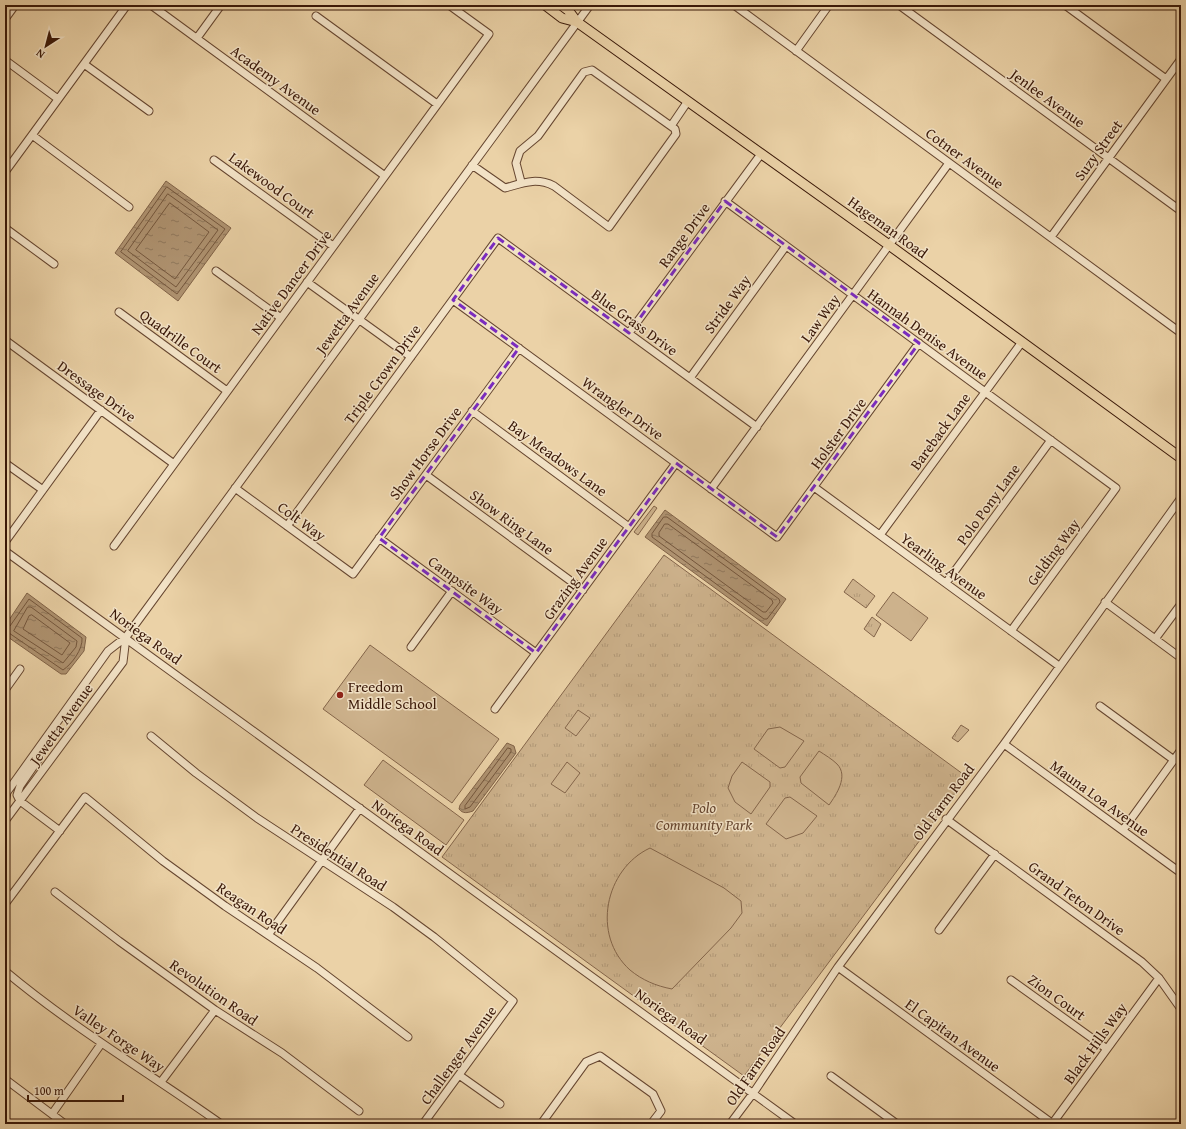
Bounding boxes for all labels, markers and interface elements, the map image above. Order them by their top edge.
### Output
north arrow [26,26,66,66]
street label: Academy Avenue [227,40,325,120]
text: N [32,45,48,63]
street label: Jenlee Avenue [1005,63,1090,132]
street label: Suzy Street [1069,115,1128,185]
street label: Cotner Avenue [922,122,1008,194]
street label: Lakewood Court [225,147,320,224]
street label: Hageman Road [844,191,932,263]
street label: Range Drive [653,198,715,272]
street label: Native Dancer Drive [246,225,336,339]
street label: Jewetta Avenue [309,268,384,360]
street label: Stride Way [698,270,756,338]
street label: Hannah Denise Avenue [864,283,992,385]
street label: Blue Grass Drive [588,284,682,360]
street label: Law Way [795,289,845,346]
street label: Quadrille Court [136,304,227,378]
street label: Triple Crown Drive [339,320,425,428]
street label: Dressage Drive [53,355,141,427]
street label: Wrangler Drive [578,371,668,445]
street label: Bareback Lane [905,388,975,474]
street label: Holster Drive [805,393,871,473]
street label: Show Horse Drive [384,402,466,504]
street label: Bay Meadows Lane [504,415,612,501]
street label: Polo Pony Lane [951,459,1025,549]
street label: Show Ring Lane [466,484,558,560]
street label: Colt Way [273,496,331,546]
street label: Gelding Way [1022,514,1085,590]
street label: Yearling Avenue [897,527,991,605]
street label: Grazing Avenue [538,532,612,624]
street label: Campsite Way [424,551,508,620]
street label: Noriega Road [106,603,186,669]
place label: Freedom Middle School [348,676,437,714]
street label: Jewetta Avenue [23,679,98,771]
marker: Freedom Middle School [335,690,345,700]
street label: Mauna Loa Avenue [1046,755,1154,841]
street label: Old Farm Road [907,759,979,845]
street label: Noriega Road [368,794,448,860]
park label: Polo Community Park [656,797,752,835]
street label: Presidential Road [287,818,391,896]
street label: Grand Teton Drive [1024,856,1130,940]
street label: Reagan Road [213,877,291,939]
street label: Revolution Road [166,954,262,1030]
street label: Zion Court [1024,969,1091,1026]
street label: Noriega Road [631,983,711,1049]
street label: El Capitan Avenue [901,993,1005,1077]
street label: Black Hills Way [1058,998,1132,1088]
street label: Valley Forge Way [69,999,170,1077]
street label: Challenger Avenue [415,1001,501,1109]
street label: Old Farm Road [720,1022,790,1110]
scale bar [28,1077,123,1103]
text: 100 m [34,1082,64,1099]

